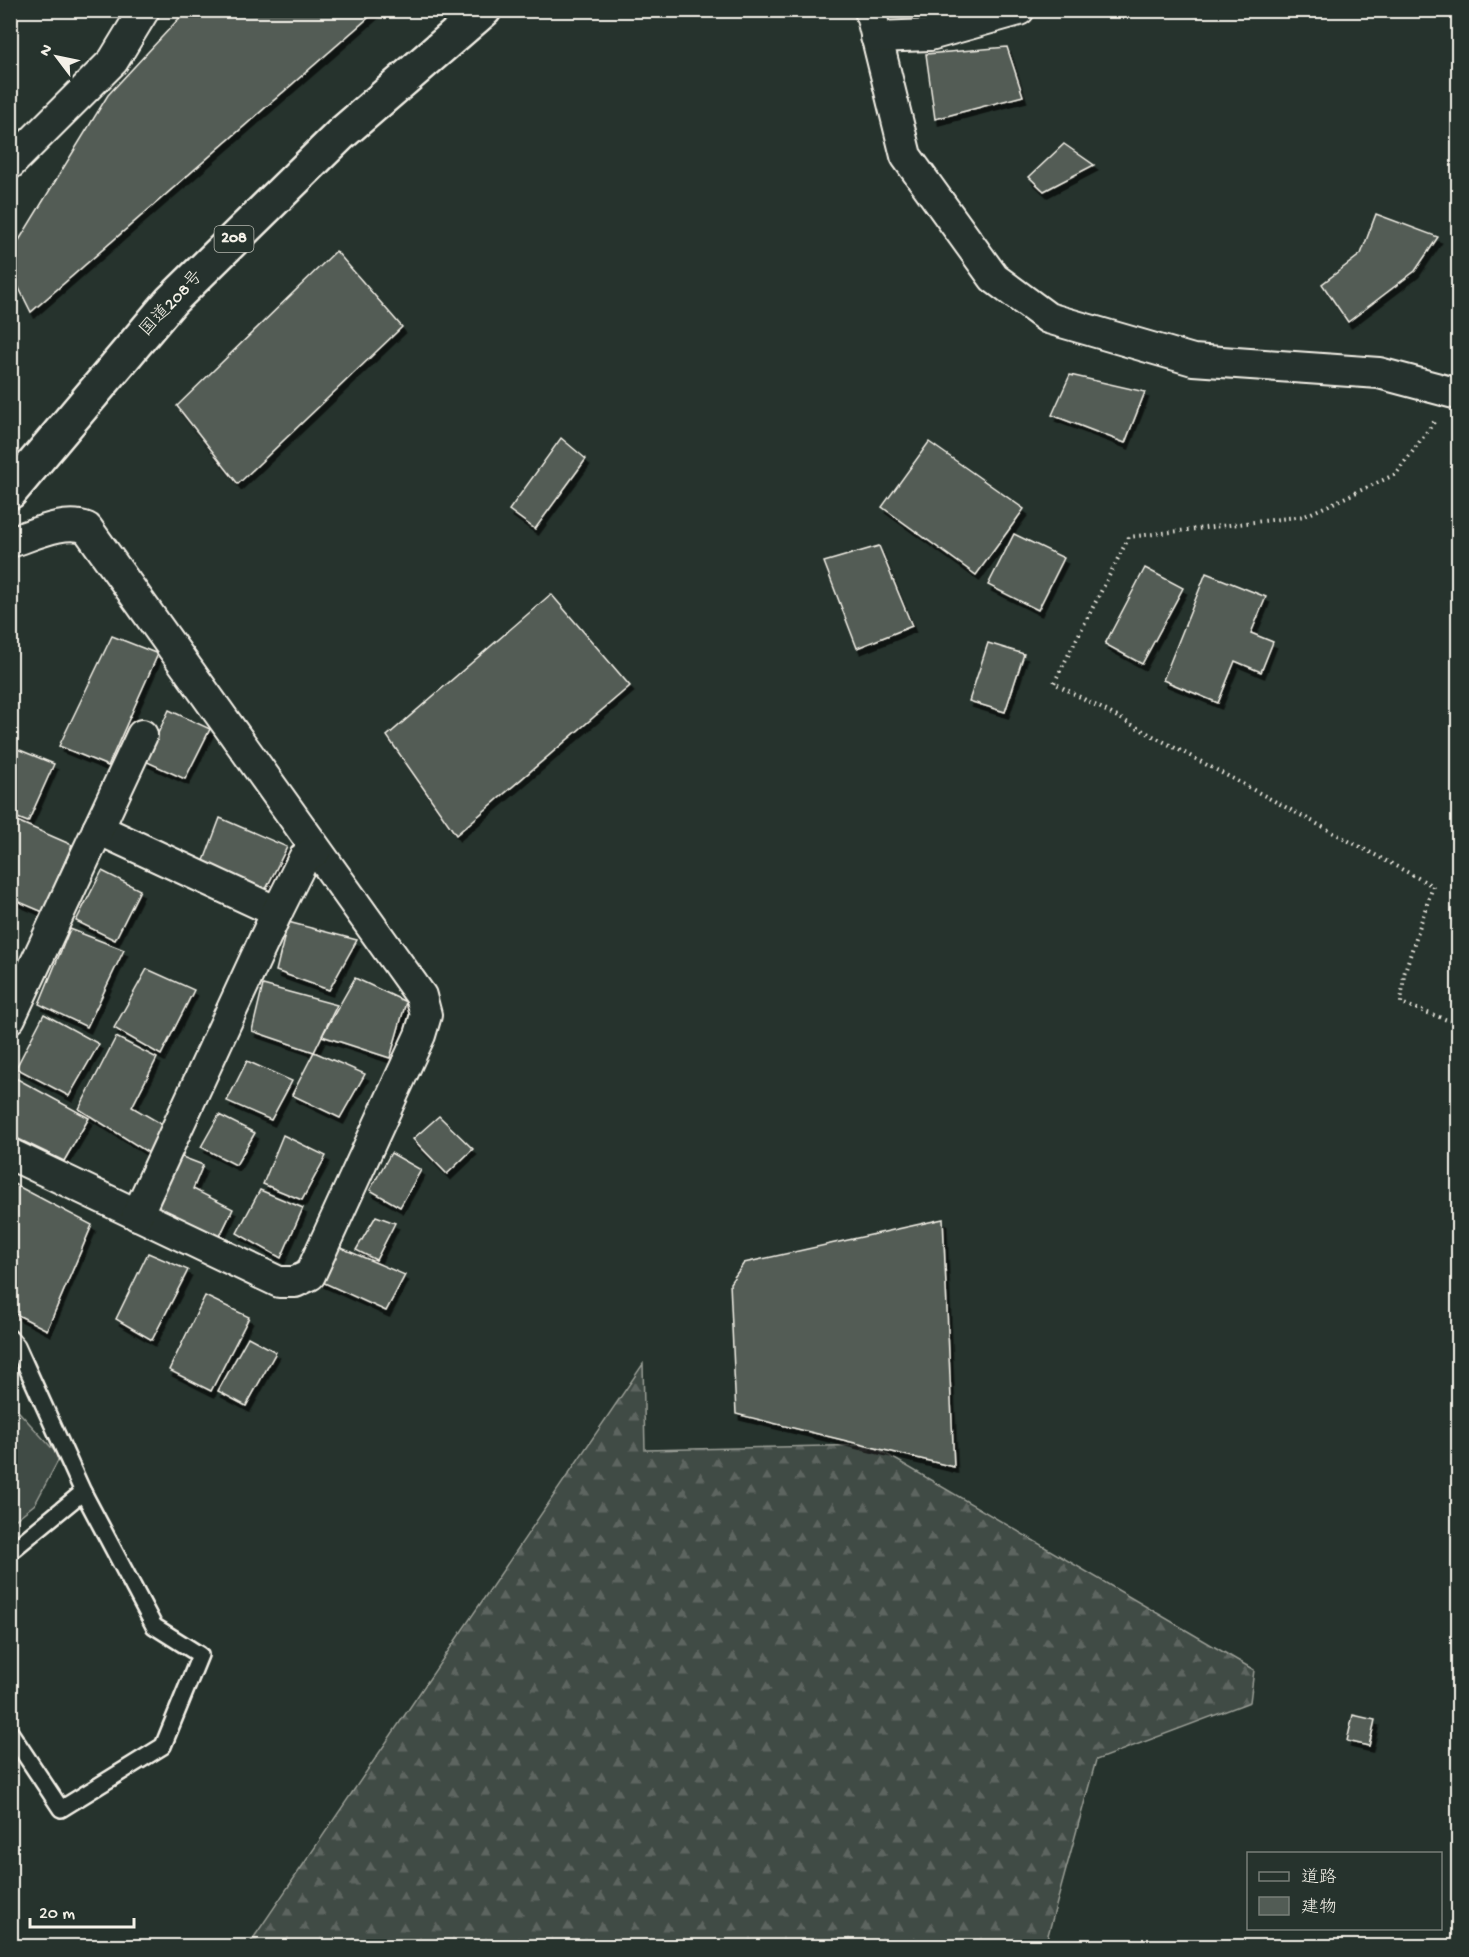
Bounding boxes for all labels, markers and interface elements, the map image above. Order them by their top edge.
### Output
north arrow [27,27,87,87]
text: N [36,41,58,60]
road number: 208 [214,226,254,252]
street label: 国道208号 [135,266,208,341]
legend [1247,1852,1442,1930]
text: 道路 [1301,1867,1337,1889]
scale bar [30,1891,134,1929]
text: 建物 [1301,1897,1337,1919]
text: 20 m [39,1904,75,1925]

